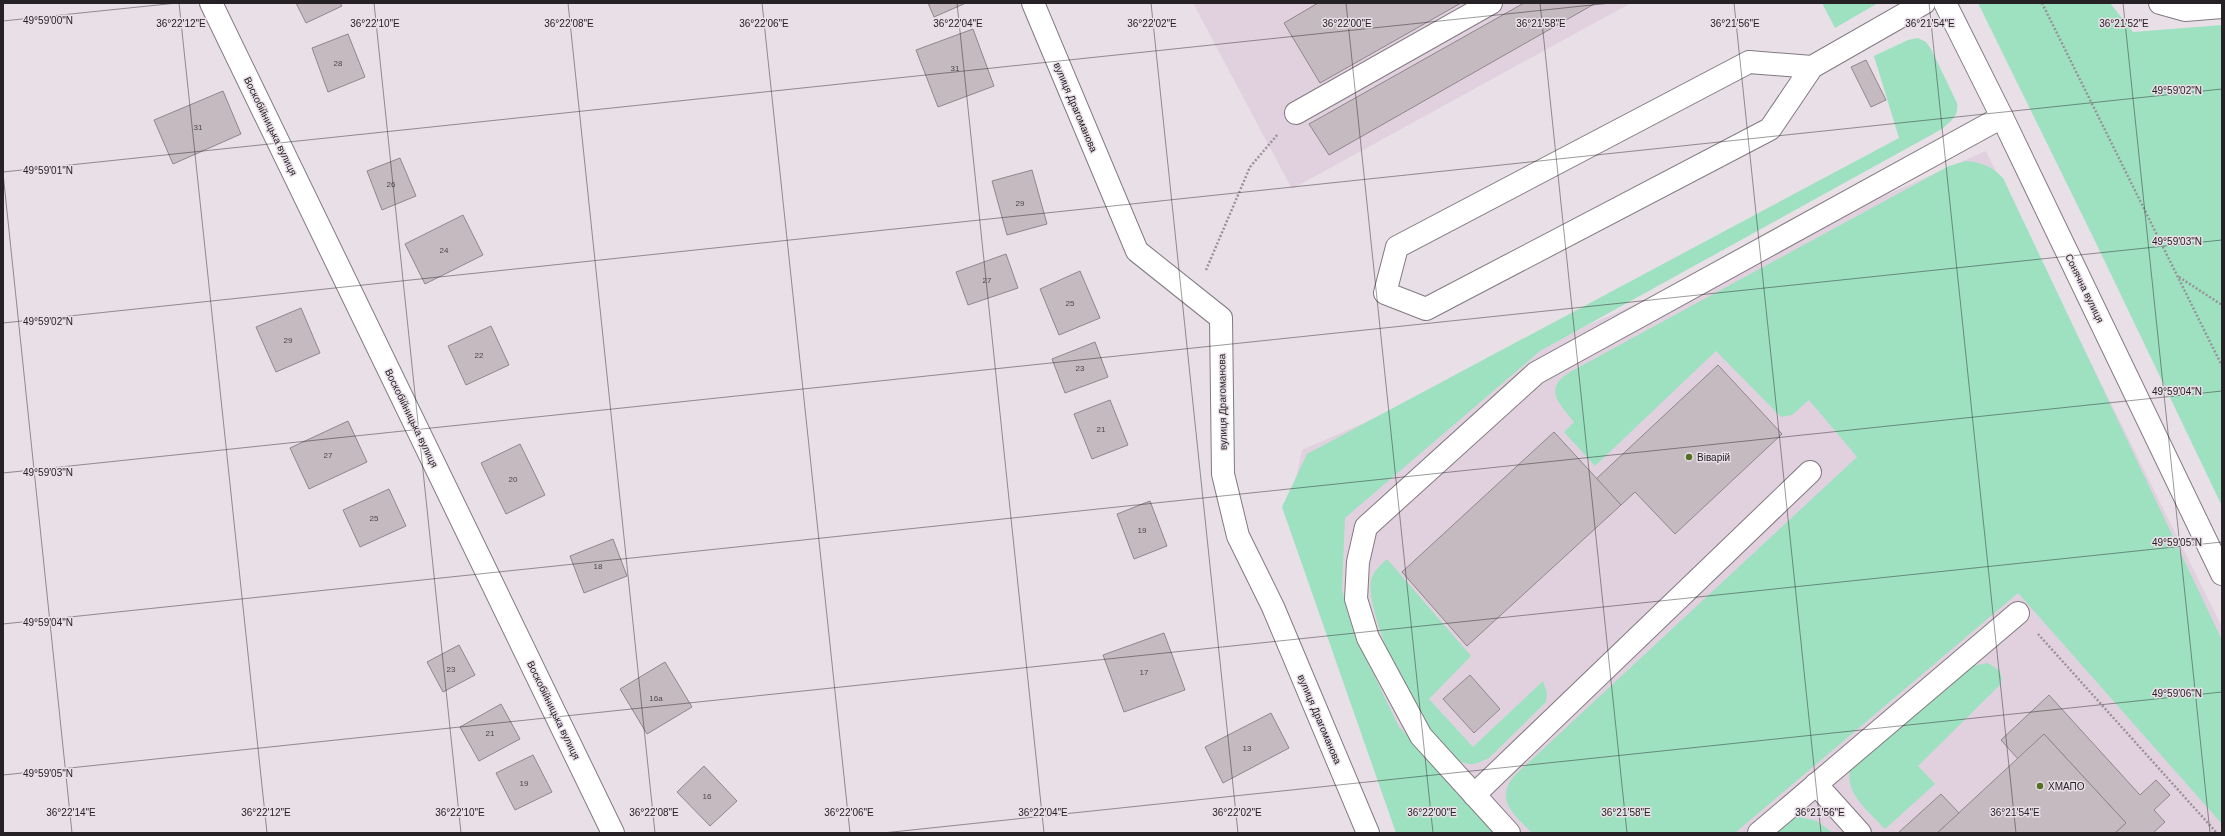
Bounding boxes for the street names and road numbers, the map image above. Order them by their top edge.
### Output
street label: вулиця Драгоманова [1052,61,1100,154]
street label: Воскобійницька вулиця [242,75,299,177]
street label: Сонячна вулиця [2063,252,2106,324]
street label: вулиця Драгоманова [1216,353,1229,450]
street label: Воскобійницька вулиця [383,367,440,469]
street label: Воскобійницька вулиця [525,659,582,761]
street label: вулиця Драгоманова [1296,673,1344,766]

